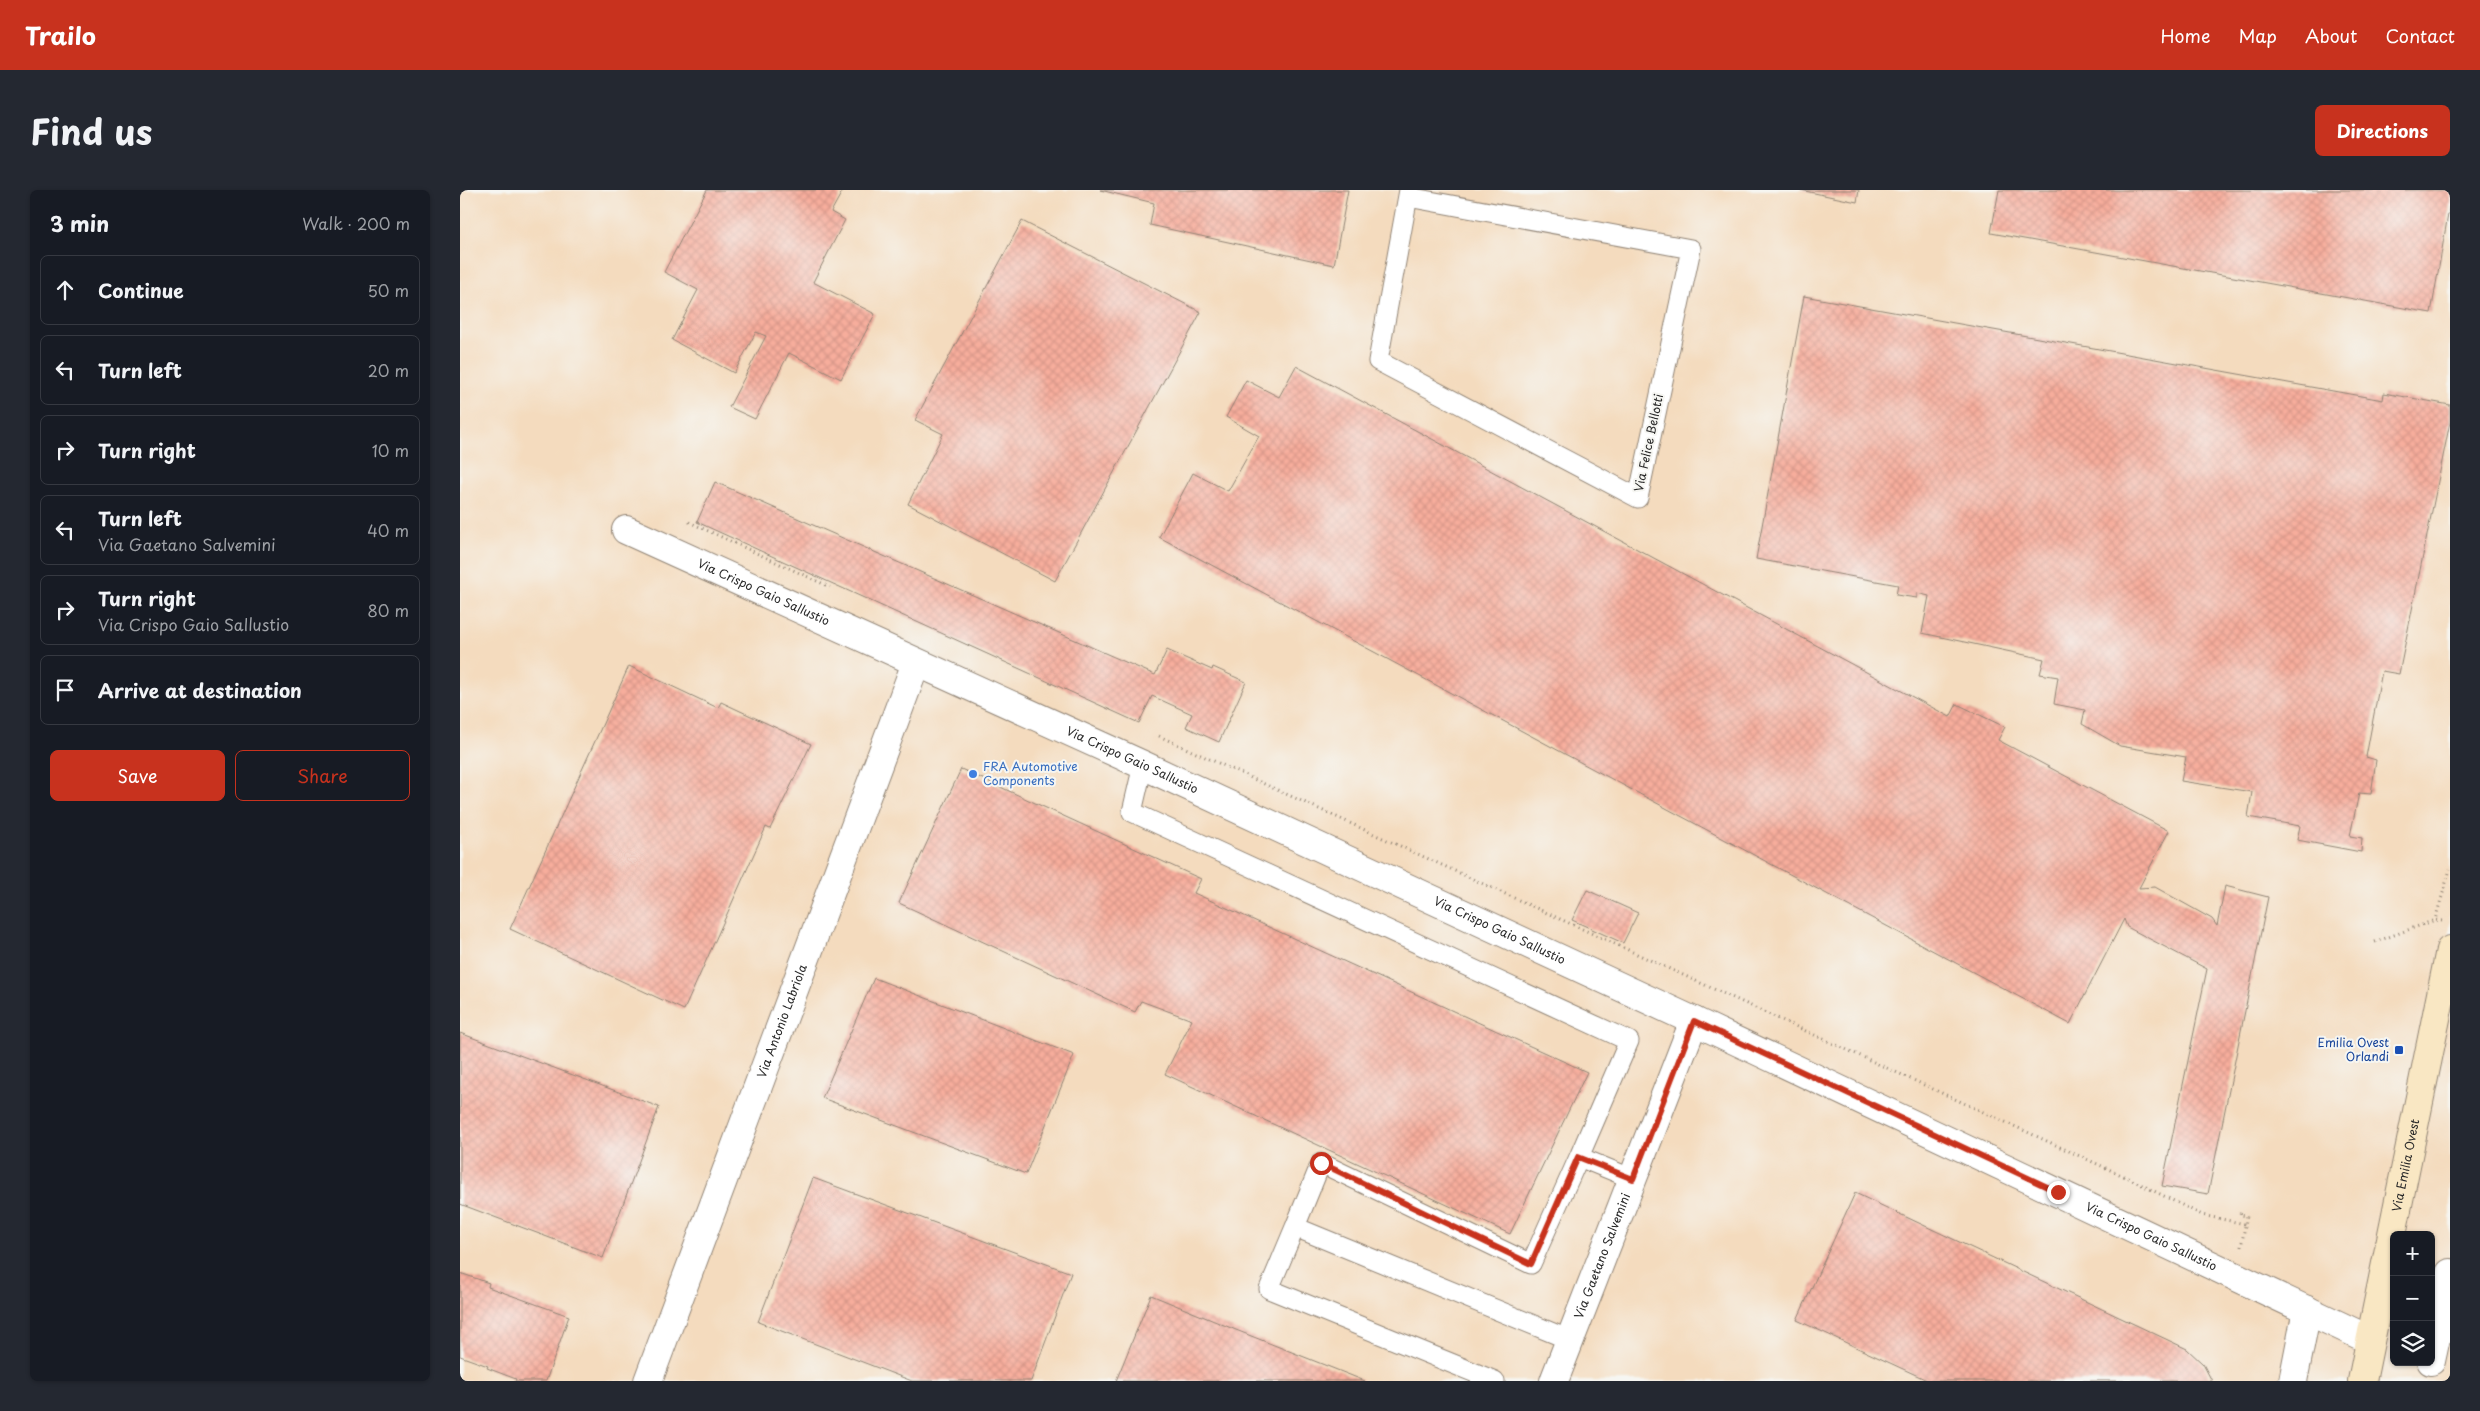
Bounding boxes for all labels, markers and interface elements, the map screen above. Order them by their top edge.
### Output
text: Trailo [25,17,96,53]
text: Home [2160,22,2210,49]
text: Map [2238,22,2277,49]
text: About [2305,22,2357,49]
text: Contact [2385,22,2455,49]
text: Find us [30,104,152,157]
button: Directions [2315,105,2450,156]
text: 3 min [50,207,109,239]
text: Walk · 200 m [302,211,410,235]
icon: ahead [51,276,79,304]
text: Continue [98,276,184,304]
text: 50 m [368,278,409,302]
icon: left [51,356,79,384]
text: Turn left [98,356,182,384]
text: 20 m [368,358,409,382]
street label: Via Felice Bellotti [1629,392,1667,493]
icon: right [51,436,79,464]
text: Turn right [98,436,196,464]
text: 10 m [372,438,409,462]
text: Turn left [98,504,182,532]
icon: left [51,516,79,544]
text: 40 m [367,518,409,542]
text: Via Gaetano Salvemini [98,532,276,556]
street label: Via Crispo Gaio Sallustio [695,554,833,630]
text: Turn right [98,584,196,612]
icon: right [51,596,79,624]
text: 80 m [367,598,409,622]
text: Via Crispo Gaio Sallustio [98,612,289,636]
icon: arrive [51,676,79,704]
text: Arrive at destination [98,676,302,704]
street label: Via Crispo Gaio Sallustio [1064,721,1202,798]
button: Save [50,750,225,801]
button: Share [235,750,410,801]
place label: FRA Automotive Components [983,757,1078,789]
marker: FRA Automotive Components [967,768,979,780]
street label: Via Crispo Gaio Sallustio [1431,891,1569,968]
street label: Via Antonio Labriola [752,961,811,1080]
place label: Emilia Ovest Orlandi [2318,1033,2389,1065]
marker: Emilia Ovest Orlandi [2393,1044,2405,1056]
street label: Via Emilia Ovest [2387,1117,2423,1213]
route start [1310,1152,1333,1175]
route end [2047,1181,2070,1204]
street label: Via Gaetano Salvemini [1569,1190,1634,1321]
street label: Via Crispo Gaio Sallustio [2083,1197,2221,1275]
map controls [2390,1231,2435,1366]
button: + [2390,1231,2435,1276]
button: − [2390,1276,2435,1321]
button: layers [2390,1321,2435,1366]

